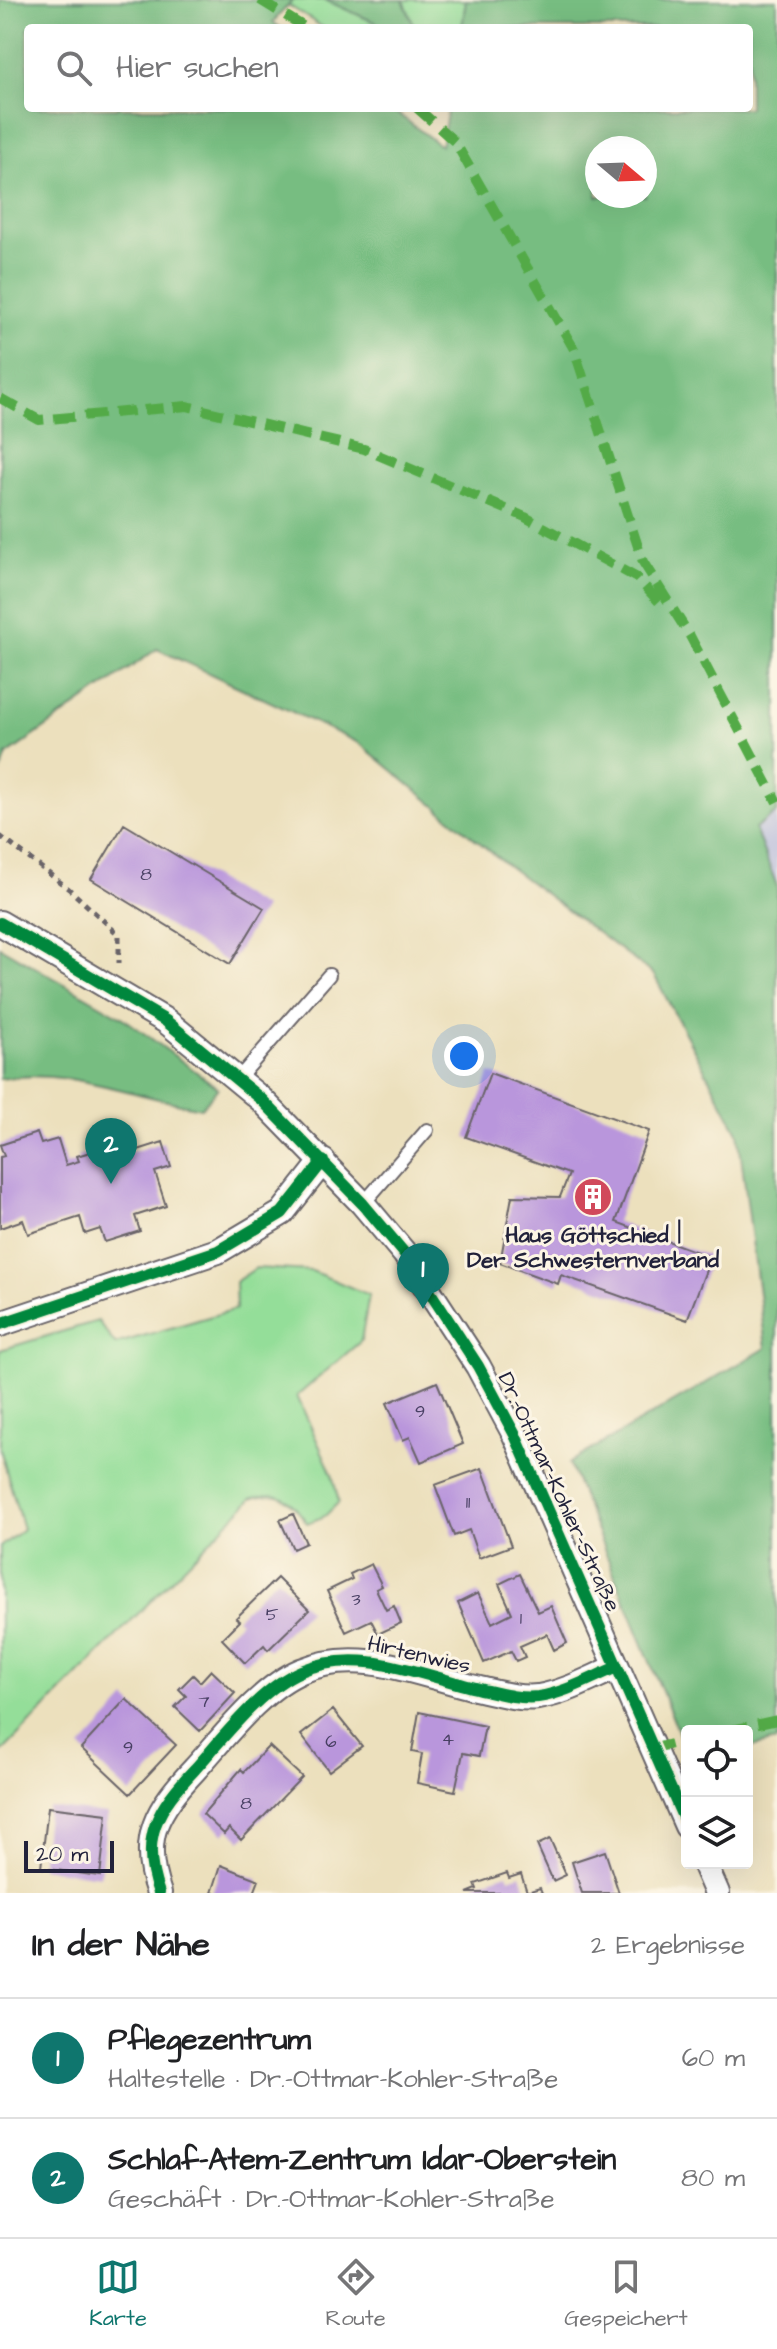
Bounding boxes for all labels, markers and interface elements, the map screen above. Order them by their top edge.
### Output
search box [24,24,753,112]
icon: search [52,46,96,90]
text: Hier suchen [116,47,279,89]
north arrow [585,136,657,208]
house number: 8 [140,862,152,887]
your location [444,1036,484,1076]
pin: 2 [85,1118,137,1184]
building icon: Haus Göttschied | Der Schwesternverband [572,1176,614,1218]
place label: Haus Göttschied | Der Schwesternverband [467,1219,720,1276]
pin: 1 [397,1243,449,1309]
street label: Dr.-Ottmar-Kohler-Straße [490,1367,628,1617]
house number: 9 [415,1399,425,1424]
house number: 11 [466,1490,470,1515]
house number: 3 [351,1587,361,1612]
house number: 5 [266,1602,279,1627]
house number: 1 [520,1606,522,1631]
street label: Hirtenwies [365,1628,473,1682]
house number: 7 [198,1689,210,1714]
map controls [681,1725,753,1869]
button: locate [681,1725,753,1797]
house number: 4 [442,1727,454,1752]
house number: 6 [325,1729,337,1754]
house number: 9 [123,1735,133,1760]
house number: 8 [240,1791,252,1816]
button: layers [681,1797,753,1869]
scale bar [24,1837,114,1873]
text: 20 m [36,1839,88,1870]
text: In der Nähe [32,1921,210,1969]
text: 2 Ergebnisse [591,1927,745,1963]
text: Pflegezentrum [108,2019,311,2061]
text: 1 [56,2040,60,2076]
text: 60 m [682,2040,745,2076]
text: Haltestelle · Dr.-Ottmar-Kohler-Straße [108,2061,558,2097]
text: Schlaf-Atem-Zentrum Idar-Oberstein [108,2139,616,2181]
text: 2 [51,2160,65,2196]
text: 80 m [681,2160,745,2196]
text: Geschäft · Dr.-Ottmar-Kohler-Straße [108,2181,555,2217]
tab: Karte [89,2255,147,2334]
tab: Route [326,2255,386,2334]
tab: Gespeichert [564,2255,688,2334]

